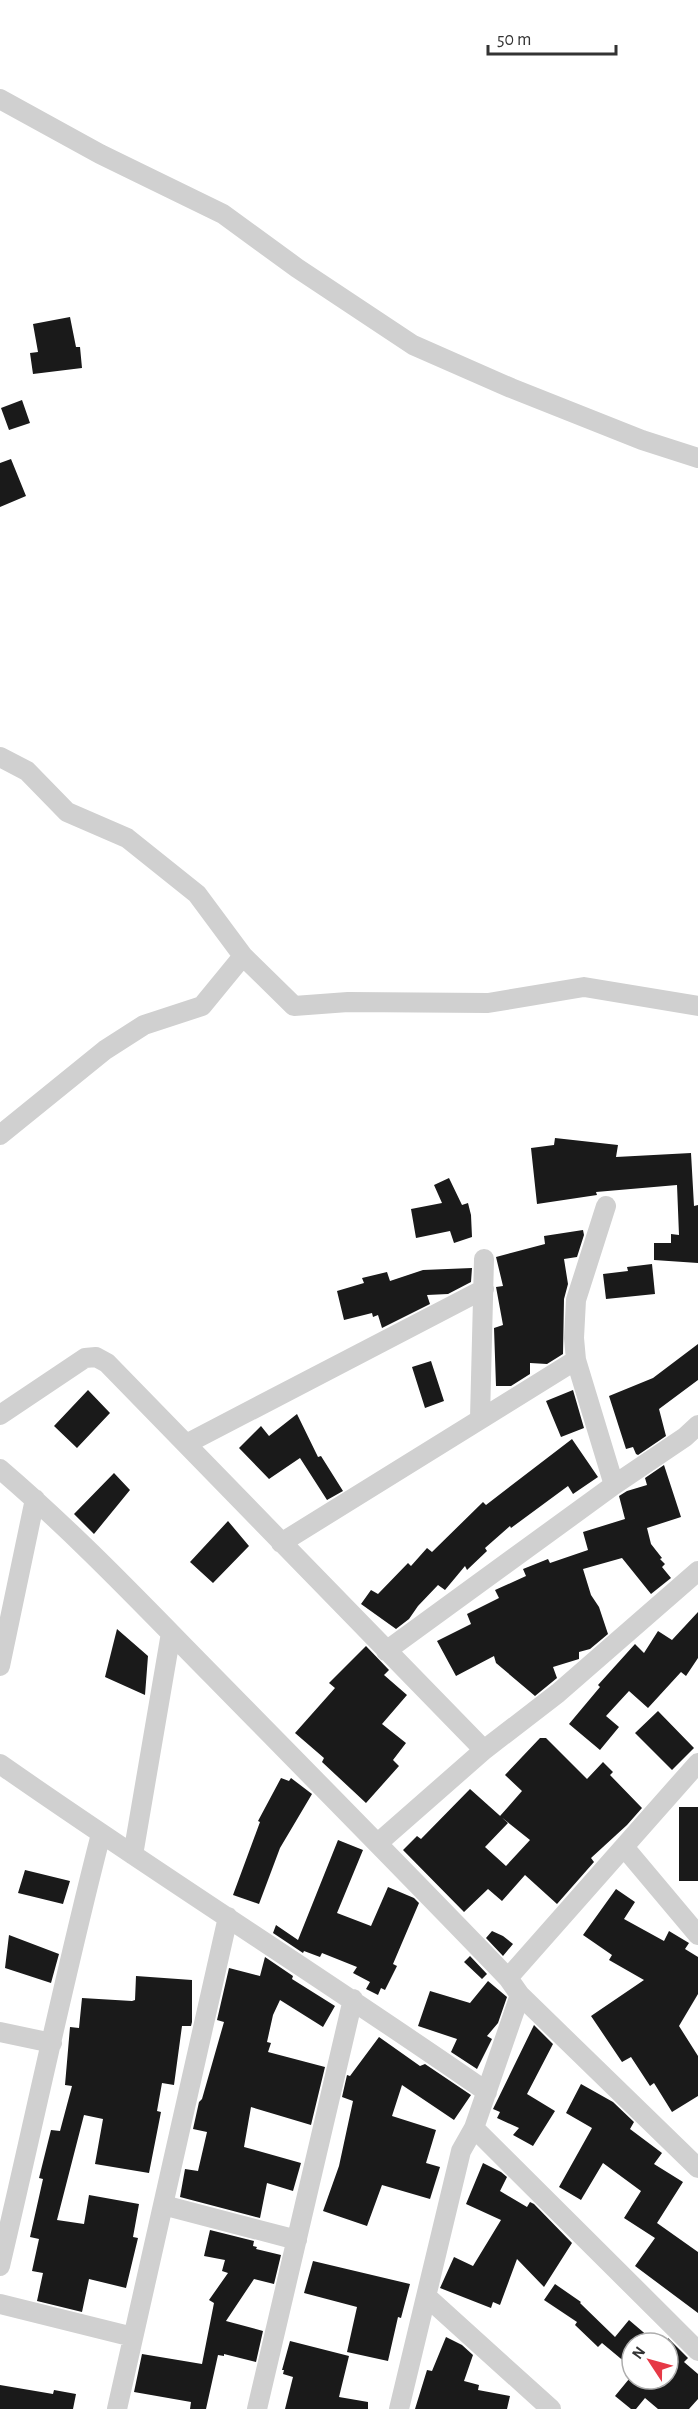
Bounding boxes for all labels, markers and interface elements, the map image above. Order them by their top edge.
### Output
scale bar [488,18,616,56]
text: 50 m [497,31,531,49]
north arrow [620,2331,680,2391]
text: N [629,2344,648,2362]

